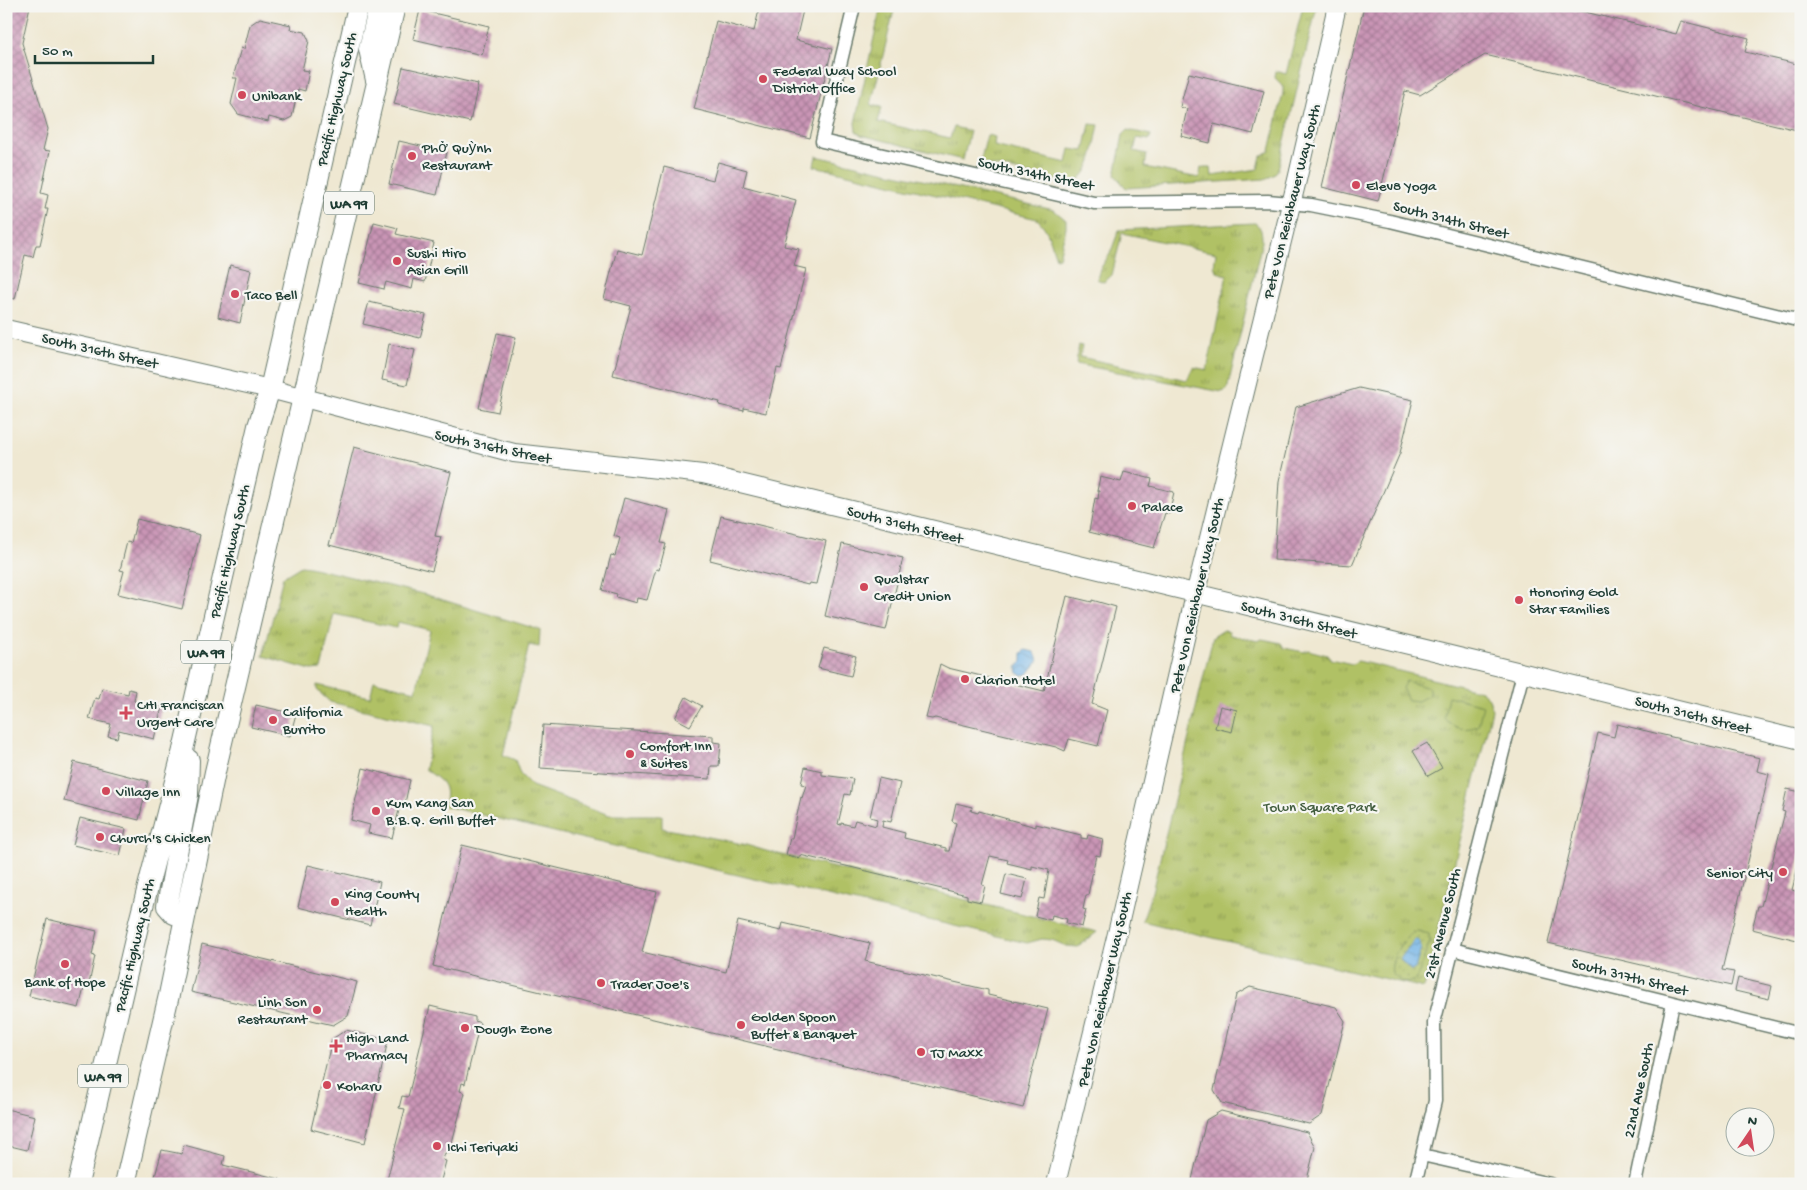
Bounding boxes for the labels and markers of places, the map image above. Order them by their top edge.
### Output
place label: Federal Way School District Office [772,63,896,98]
marker: Federal Way School District Office [757,73,769,85]
place label: Unibank [252,88,302,106]
marker: Unibank [236,89,248,101]
place label: Phở Quỳnh Restaurant [421,140,493,175]
marker: Phở Quỳnh Restaurant [406,150,418,162]
place label: Elev8 Yoga [1366,178,1437,196]
marker: Elev8 Yoga [1350,179,1362,191]
place label: Sushi Hiro Asian Grill [407,245,468,280]
marker: Sushi Hiro Asian Grill [391,255,403,267]
place label: Taco Bell [244,287,298,305]
marker: Taco Bell [229,288,241,300]
place label: Palace [1141,499,1183,517]
marker: Palace [1126,500,1138,512]
place label: Qualstar Credit Union [874,571,951,606]
marker: Qualstar Credit Union [858,581,870,593]
place label: Honoring Gold Star Families [1529,584,1619,619]
marker: Honoring Gold Star Families [1513,594,1525,606]
place label: Clarion Hotel [975,672,1055,690]
marker: Clarion Hotel [959,673,971,685]
place label: CHI Franciscan Urgent Care [137,697,224,732]
place label: California Burrito [282,704,343,739]
marker: CHI Franciscan Urgent Care [119,706,133,720]
marker: California Burrito [267,714,279,726]
place label: Comfort Inn & Suites [640,738,712,773]
marker: Comfort Inn & Suites [624,748,636,760]
place label: Village Inn [115,784,180,802]
marker: Village Inn [100,785,112,797]
place label: Kum Kang San B.B.Q. Grill Buffet [385,795,497,830]
marker: Kum Kang San B.B.Q. Grill Buffet [370,805,382,817]
place label: Church's Chicken [110,830,211,848]
marker: Church's Chicken [94,831,106,843]
place label: Senior City [1706,865,1774,883]
marker: Senior City [1777,866,1789,878]
place label: King County Health [345,886,420,921]
marker: King County Health [329,896,341,908]
marker: Bank of Hope [59,958,71,970]
place label: Bank of Hope [24,974,106,992]
place label: Trader Joe's [610,976,689,994]
marker: Trader Joe's [595,977,607,989]
place label: Linh Son Restaurant [238,994,309,1029]
marker: Linh Son Restaurant [311,1004,323,1016]
place label: Golden Spoon Buffet & Banquet [750,1009,858,1044]
marker: Golden Spoon Buffet & Banquet [735,1019,747,1031]
place label: Dough Zone [474,1021,552,1039]
marker: Dough Zone [459,1022,471,1034]
place label: High Land Pharmacy [345,1030,409,1065]
marker: High Land Pharmacy [330,1040,342,1052]
place label: TJ Maxx [930,1045,983,1063]
marker: TJ Maxx [915,1046,927,1058]
place label: Koharu [337,1078,382,1096]
marker: Koharu [321,1079,333,1091]
place label: Ichi Teriyaki [447,1139,518,1157]
marker: Ichi Teriyaki [431,1140,443,1152]

